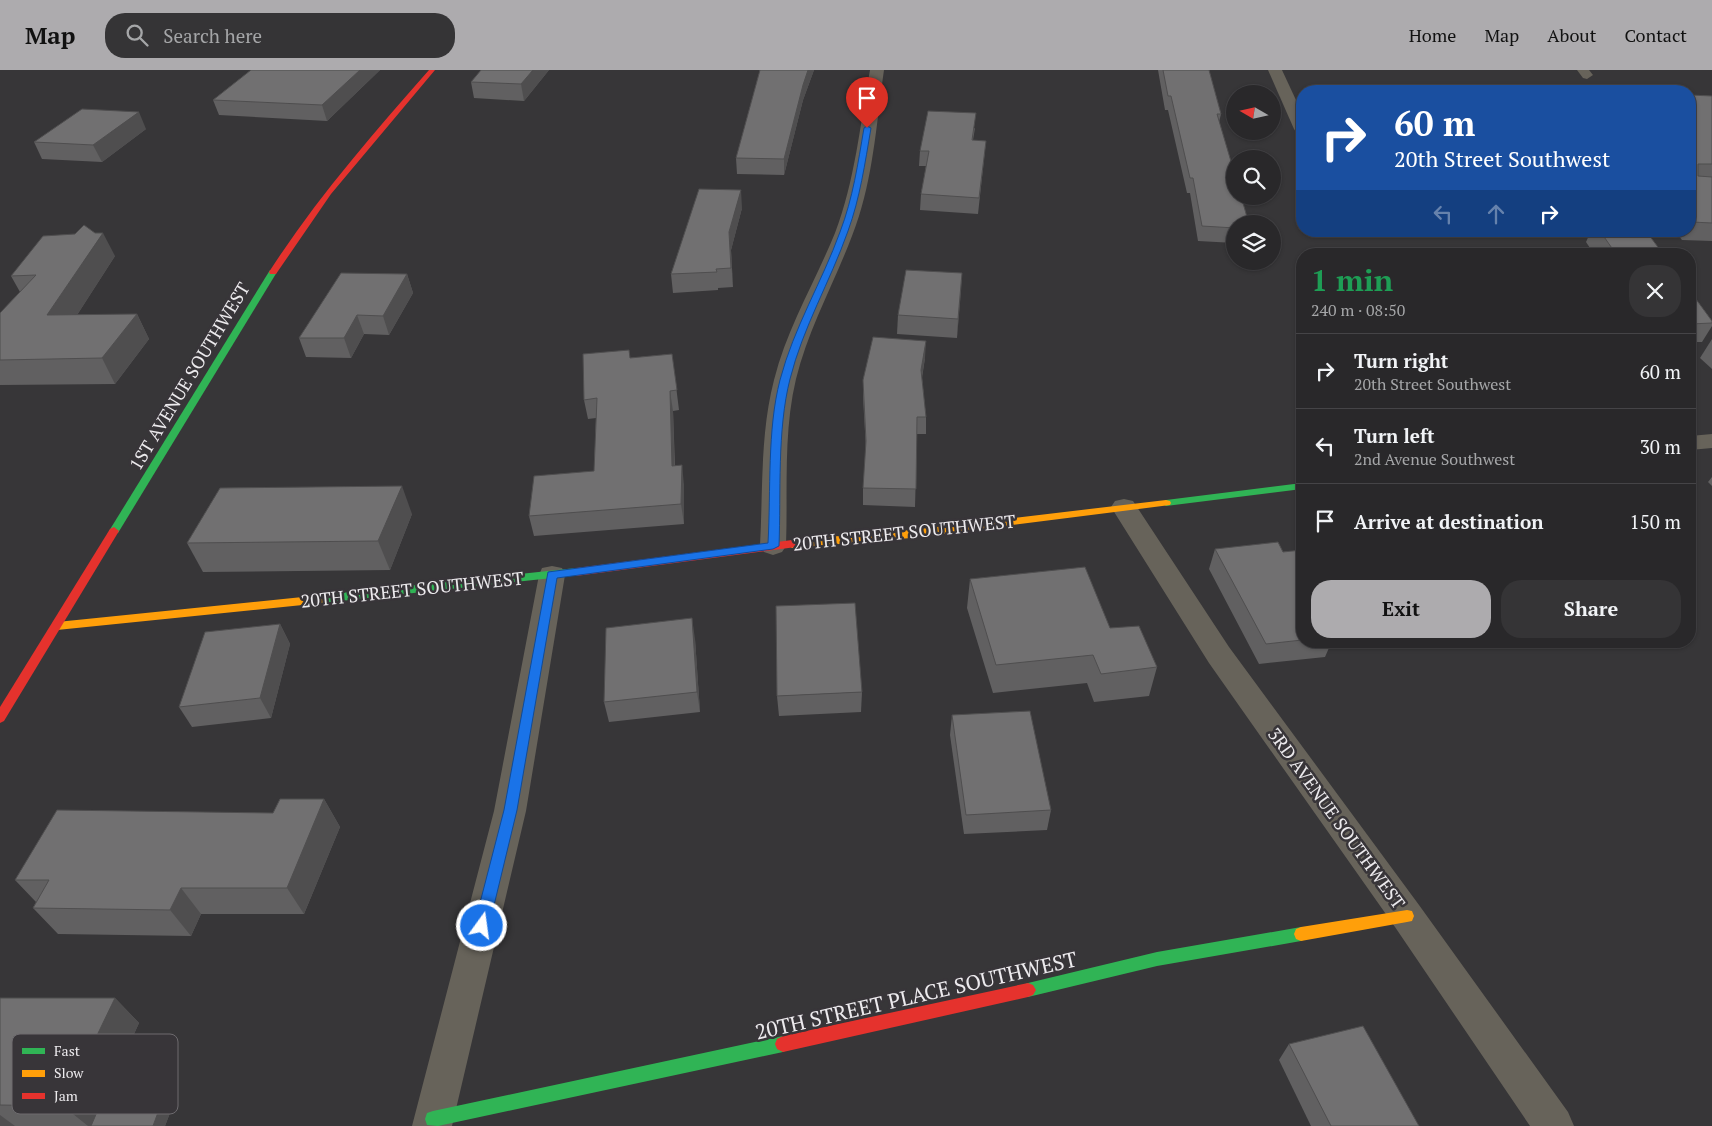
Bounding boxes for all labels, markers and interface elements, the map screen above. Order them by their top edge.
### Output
search box [105,13,455,58]
text: Map [25,19,75,51]
icon: search [123,21,151,49]
text: Search here [163,23,262,48]
text: Home [1409,23,1456,47]
text: Map [1484,23,1519,47]
text: About [1547,23,1596,47]
text: Contact [1624,23,1687,47]
pin [846,77,888,128]
icon: arrive [853,84,881,112]
north arrow [1226,85,1281,140]
map controls [1226,85,1281,270]
text: 60 m [1394,100,1475,146]
icon: right [1311,105,1376,170]
text: 20th Street Southwest [1394,144,1610,173]
button: search [1226,150,1281,205]
icon: left [1429,200,1457,228]
icon: ahead [1482,200,1510,228]
icon: right [1535,200,1563,228]
button: layers [1226,215,1281,270]
text: 1 min [1311,260,1393,300]
button: close [1629,265,1681,317]
street label: 1ST AVENUE SOUTHWEST [123,278,255,474]
text: 240 m · 08:50 [1311,299,1405,321]
text: Turn right [1354,348,1448,373]
icon: right [1311,357,1339,385]
text: 60 m [1640,359,1681,384]
text: 20th Street Southwest [1354,373,1511,395]
text: Turn left [1354,423,1435,448]
icon: left [1311,432,1339,460]
text: 30 m [1640,434,1681,459]
text: 2nd Avenue Southwest [1354,448,1515,470]
icon: arrive [1311,507,1339,535]
street label: 20TH STREET SOUTHWEST [791,508,1017,556]
text: Arrive at destination [1354,509,1543,534]
text: 150 m [1630,509,1681,534]
street label: 20TH STREET SOUTHWEST [299,565,525,613]
button: Exit [1311,580,1491,638]
button: Share [1501,580,1681,638]
street label: 3RD AVENUE SOUTHWEST [1263,723,1411,913]
position arrow [455,899,507,951]
street label: 20TH STREET PLACE SOUTHWEST [752,944,1080,1046]
legend [12,1034,178,1114]
text: Fast [54,1041,81,1060]
text: Slow [54,1063,84,1082]
text: Jam [54,1086,78,1105]

